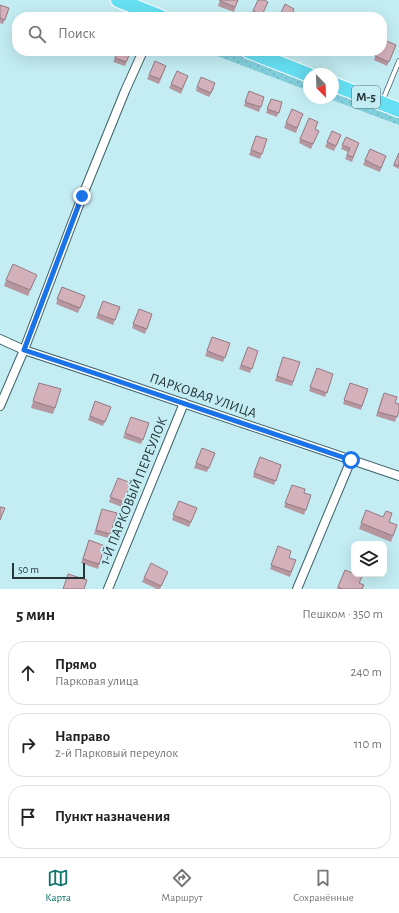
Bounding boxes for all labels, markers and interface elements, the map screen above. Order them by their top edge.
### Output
search box [12,12,387,56]
icon: search [26,23,48,45]
text: Поиск [58,26,96,41]
north arrow [303,68,339,104]
road number: М-5 [352,86,380,108]
route end [73,187,91,205]
street label: ПАРКОВАЯ УЛИЦА [148,371,258,421]
street label: 1-Й ПАРКОВЫЙ ПЕРЕУЛОК [97,415,170,567]
route start [342,451,360,469]
map controls [351,541,387,577]
button: layers [351,541,387,577]
scale bar [12,561,85,580]
text: 50 m [18,564,39,575]
text: 5 мин [16,606,55,623]
text: Пешком · 350 m [302,608,383,621]
text: Прямо [55,657,97,672]
icon: ahead [17,662,39,684]
text: 240 m [350,666,382,679]
text: Парковая улица [55,675,139,688]
text: Направо [55,729,110,744]
icon: right [17,734,39,756]
text: 110 m [354,738,382,751]
text: 2-й Парковый переулок [55,747,178,760]
icon: arrive [17,806,39,828]
text: Пункт назначения [55,809,170,824]
tab: Карта [45,867,71,904]
tab: Маршрут [161,867,203,904]
tab: Сохранённые [293,867,354,904]

